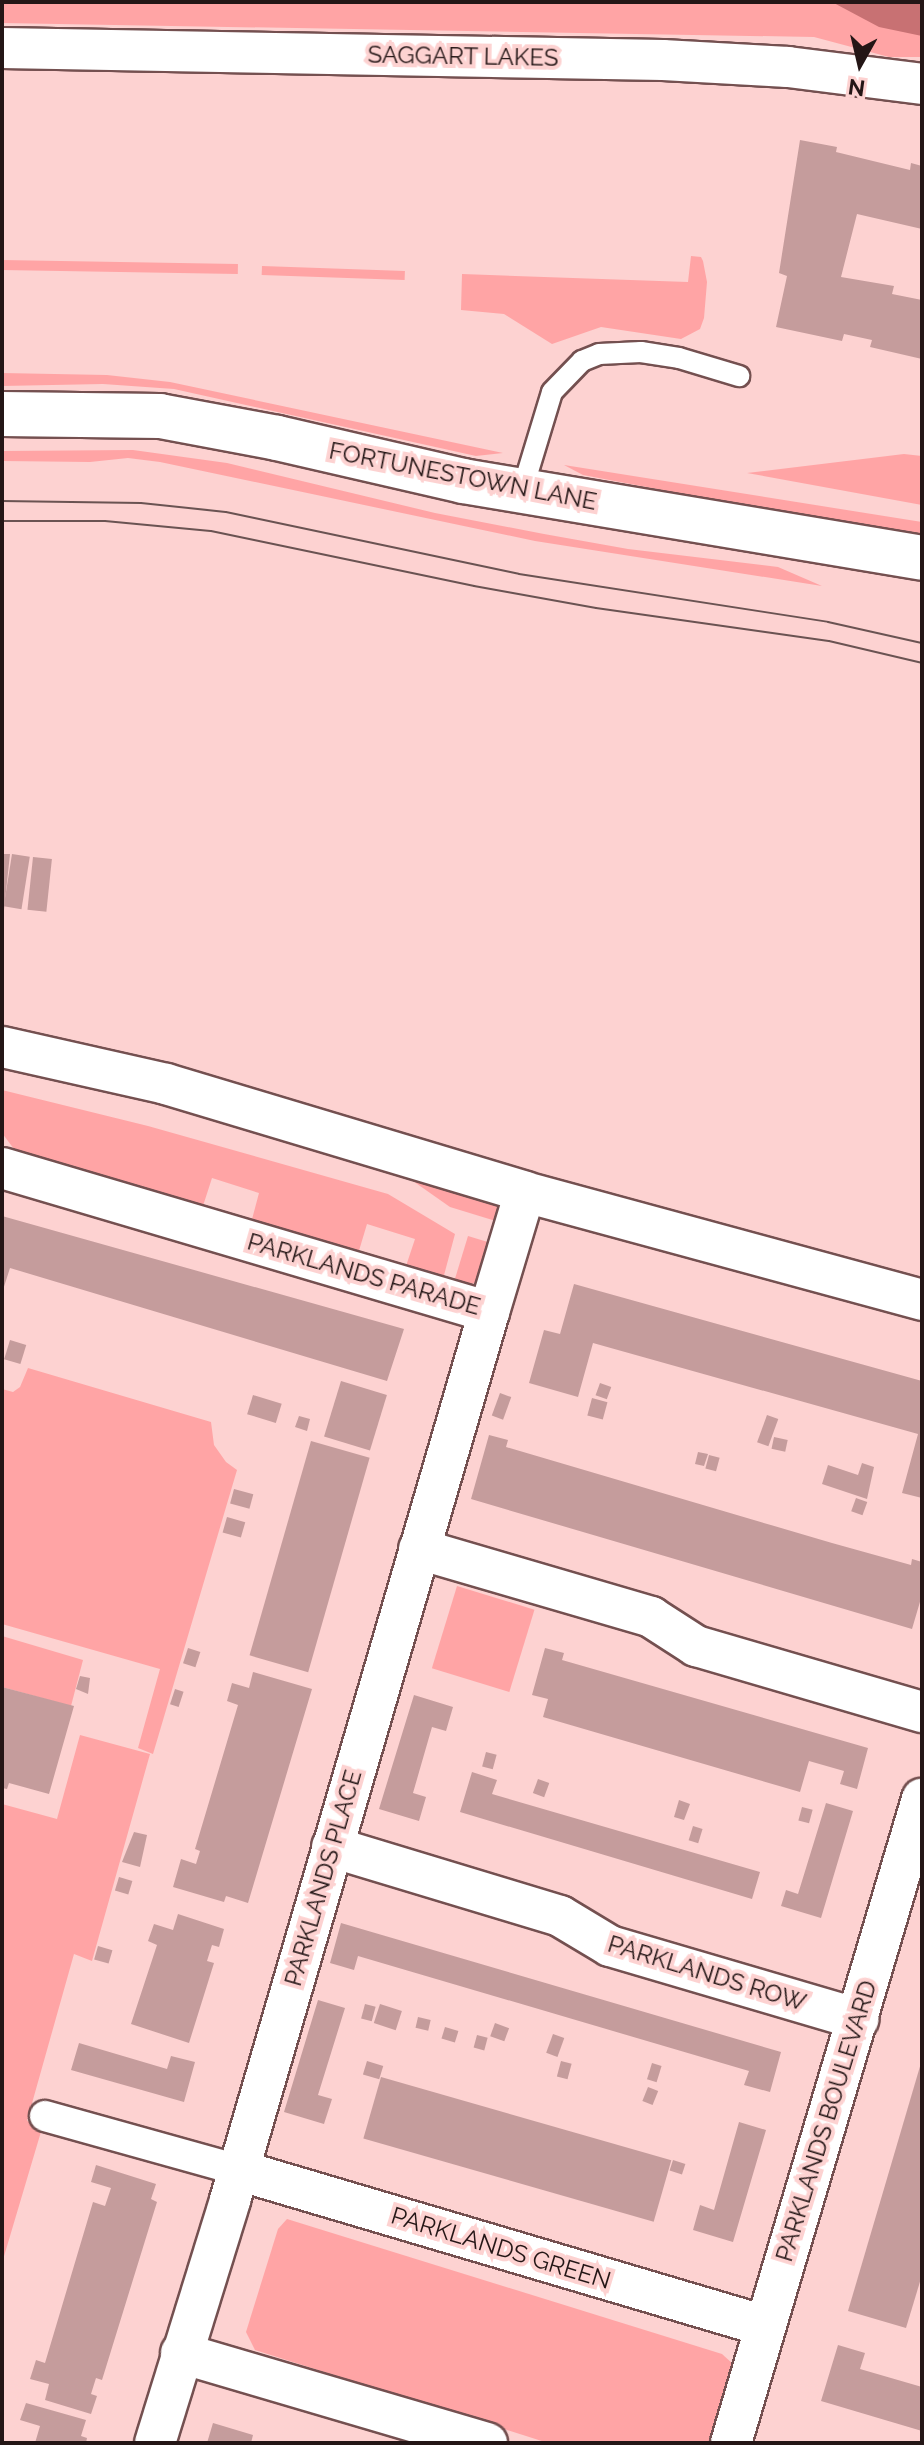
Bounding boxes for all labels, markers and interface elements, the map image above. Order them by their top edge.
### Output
north arrow [820,24,900,104]
street label: SAGGART LAKES [367,40,559,72]
text: N [847,74,867,102]
street label: FORTUNESTOWN LANE [327,436,599,516]
street label: PARKLANDS PARADE [244,1227,484,1321]
street label: PARKLANDS PLACE [278,1767,368,1989]
street label: PARKLANDS ROW [604,1929,810,2017]
street label: PARKLANDS BOULEVARD [769,1977,883,2265]
street label: PARKLANDS GREEN [388,2201,614,2295]

